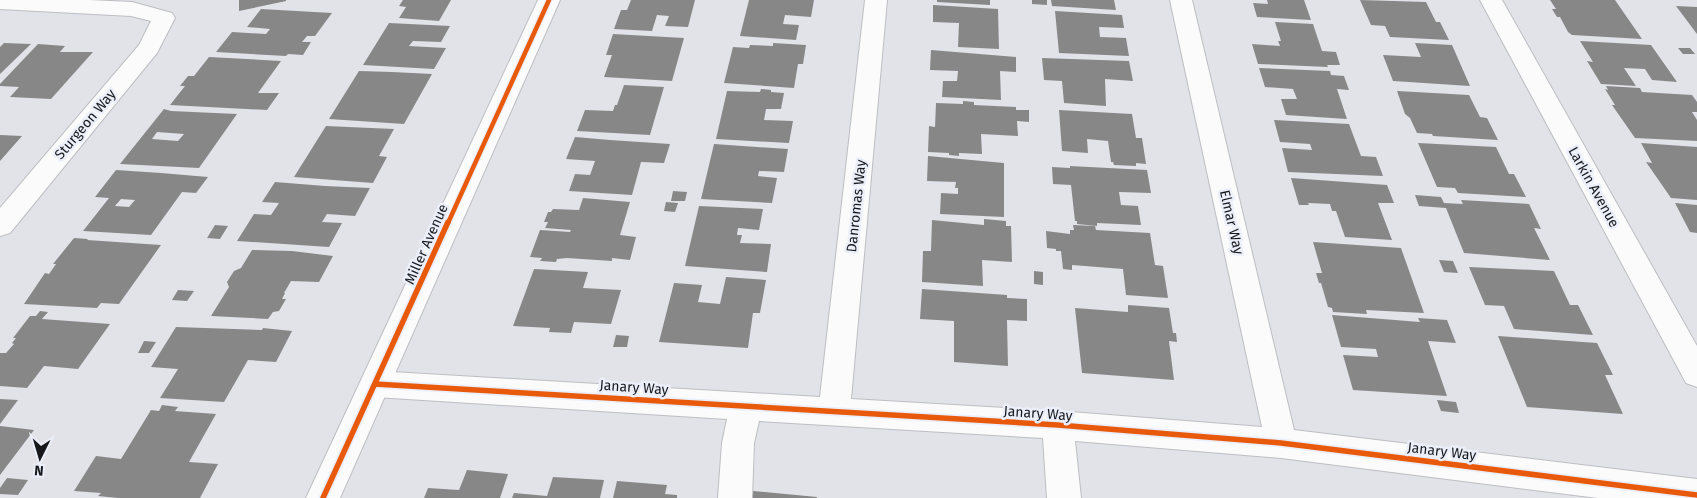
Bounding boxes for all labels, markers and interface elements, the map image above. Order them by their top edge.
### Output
street label: Sturgeon Way [51,86,120,163]
street label: Larkin Avenue [1564,144,1623,230]
street label: Danromas Way [843,159,870,253]
street label: Elmar Way [1216,188,1247,256]
street label: Miller Avenue [401,201,452,287]
street label: Janary Way [599,377,669,398]
street label: Janary Way [1003,403,1073,424]
north arrow [15,433,65,483]
street label: Janary Way [1407,439,1477,464]
text: N [34,462,44,479]

